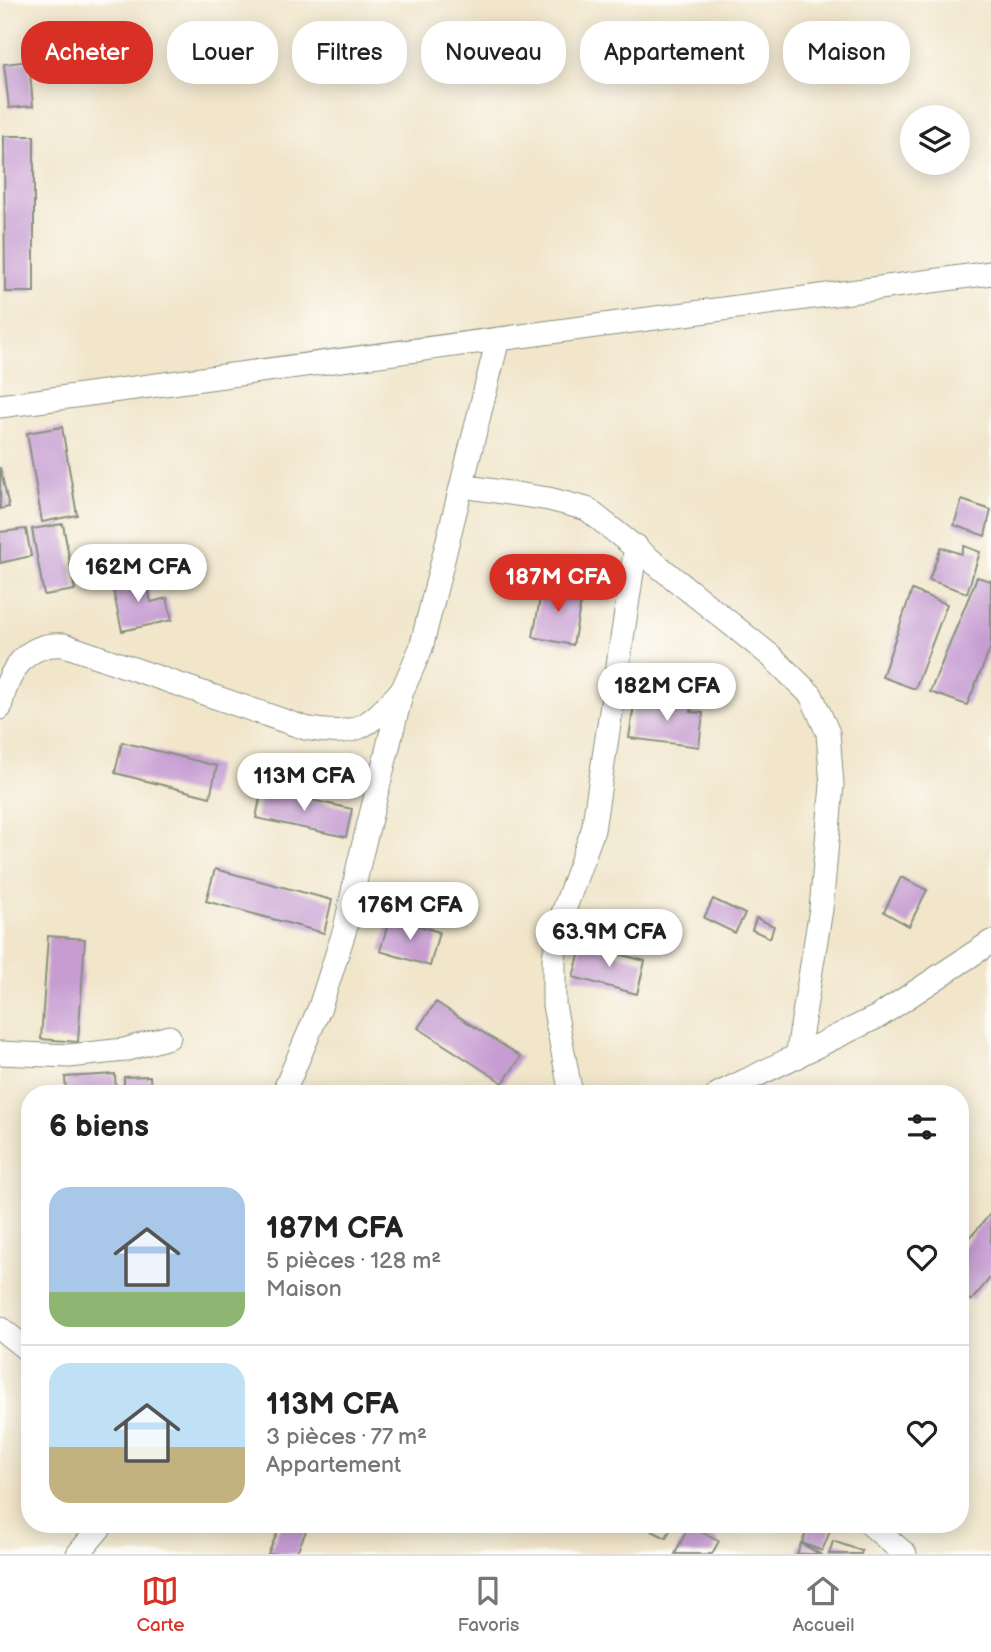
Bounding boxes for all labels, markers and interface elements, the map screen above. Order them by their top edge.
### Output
chip: Acheter [21,21,153,84]
chip: Louer [167,21,278,84]
chip: Filtres [292,21,407,84]
chip: Nouveau [421,21,566,84]
chip: Appartement [580,21,769,84]
chip: Maison [783,21,910,84]
map controls [900,105,970,175]
button: layers [900,105,970,175]
pin: 162M CFA [66,544,210,604]
text: 162M CFA [85,553,191,581]
pin: 187M CFA [486,554,630,614]
text: 187M CFA [505,563,611,591]
pin: 182M CFA [595,664,739,723]
text: 182M CFA [614,672,720,700]
pin: 113M CFA [232,754,376,813]
text: 113M CFA [253,762,355,790]
pin: 176M CFA [338,883,482,942]
text: 176M CFA [358,891,462,919]
pin: 63.9M CFA [529,909,689,969]
text: 63.9M CFA [552,918,666,946]
icon: filters [903,1108,941,1146]
text: 6 biens [49,1109,149,1145]
text: 187M CFA [266,1211,403,1247]
icon: home [105,1215,189,1299]
icon: heart [903,1238,941,1276]
text: 5 pièces · 128 m² [266,1247,441,1275]
text: Maison [266,1275,342,1303]
text: 113M CFA [266,1387,399,1423]
icon: home [105,1391,189,1475]
icon: heart [903,1414,941,1452]
text: 3 pièces · 77 m² [266,1423,427,1451]
text: Appartement [266,1451,401,1479]
tab: Carte [137,1572,184,1637]
tab: Favoris [457,1572,519,1637]
tab: Accueil [792,1572,854,1637]

